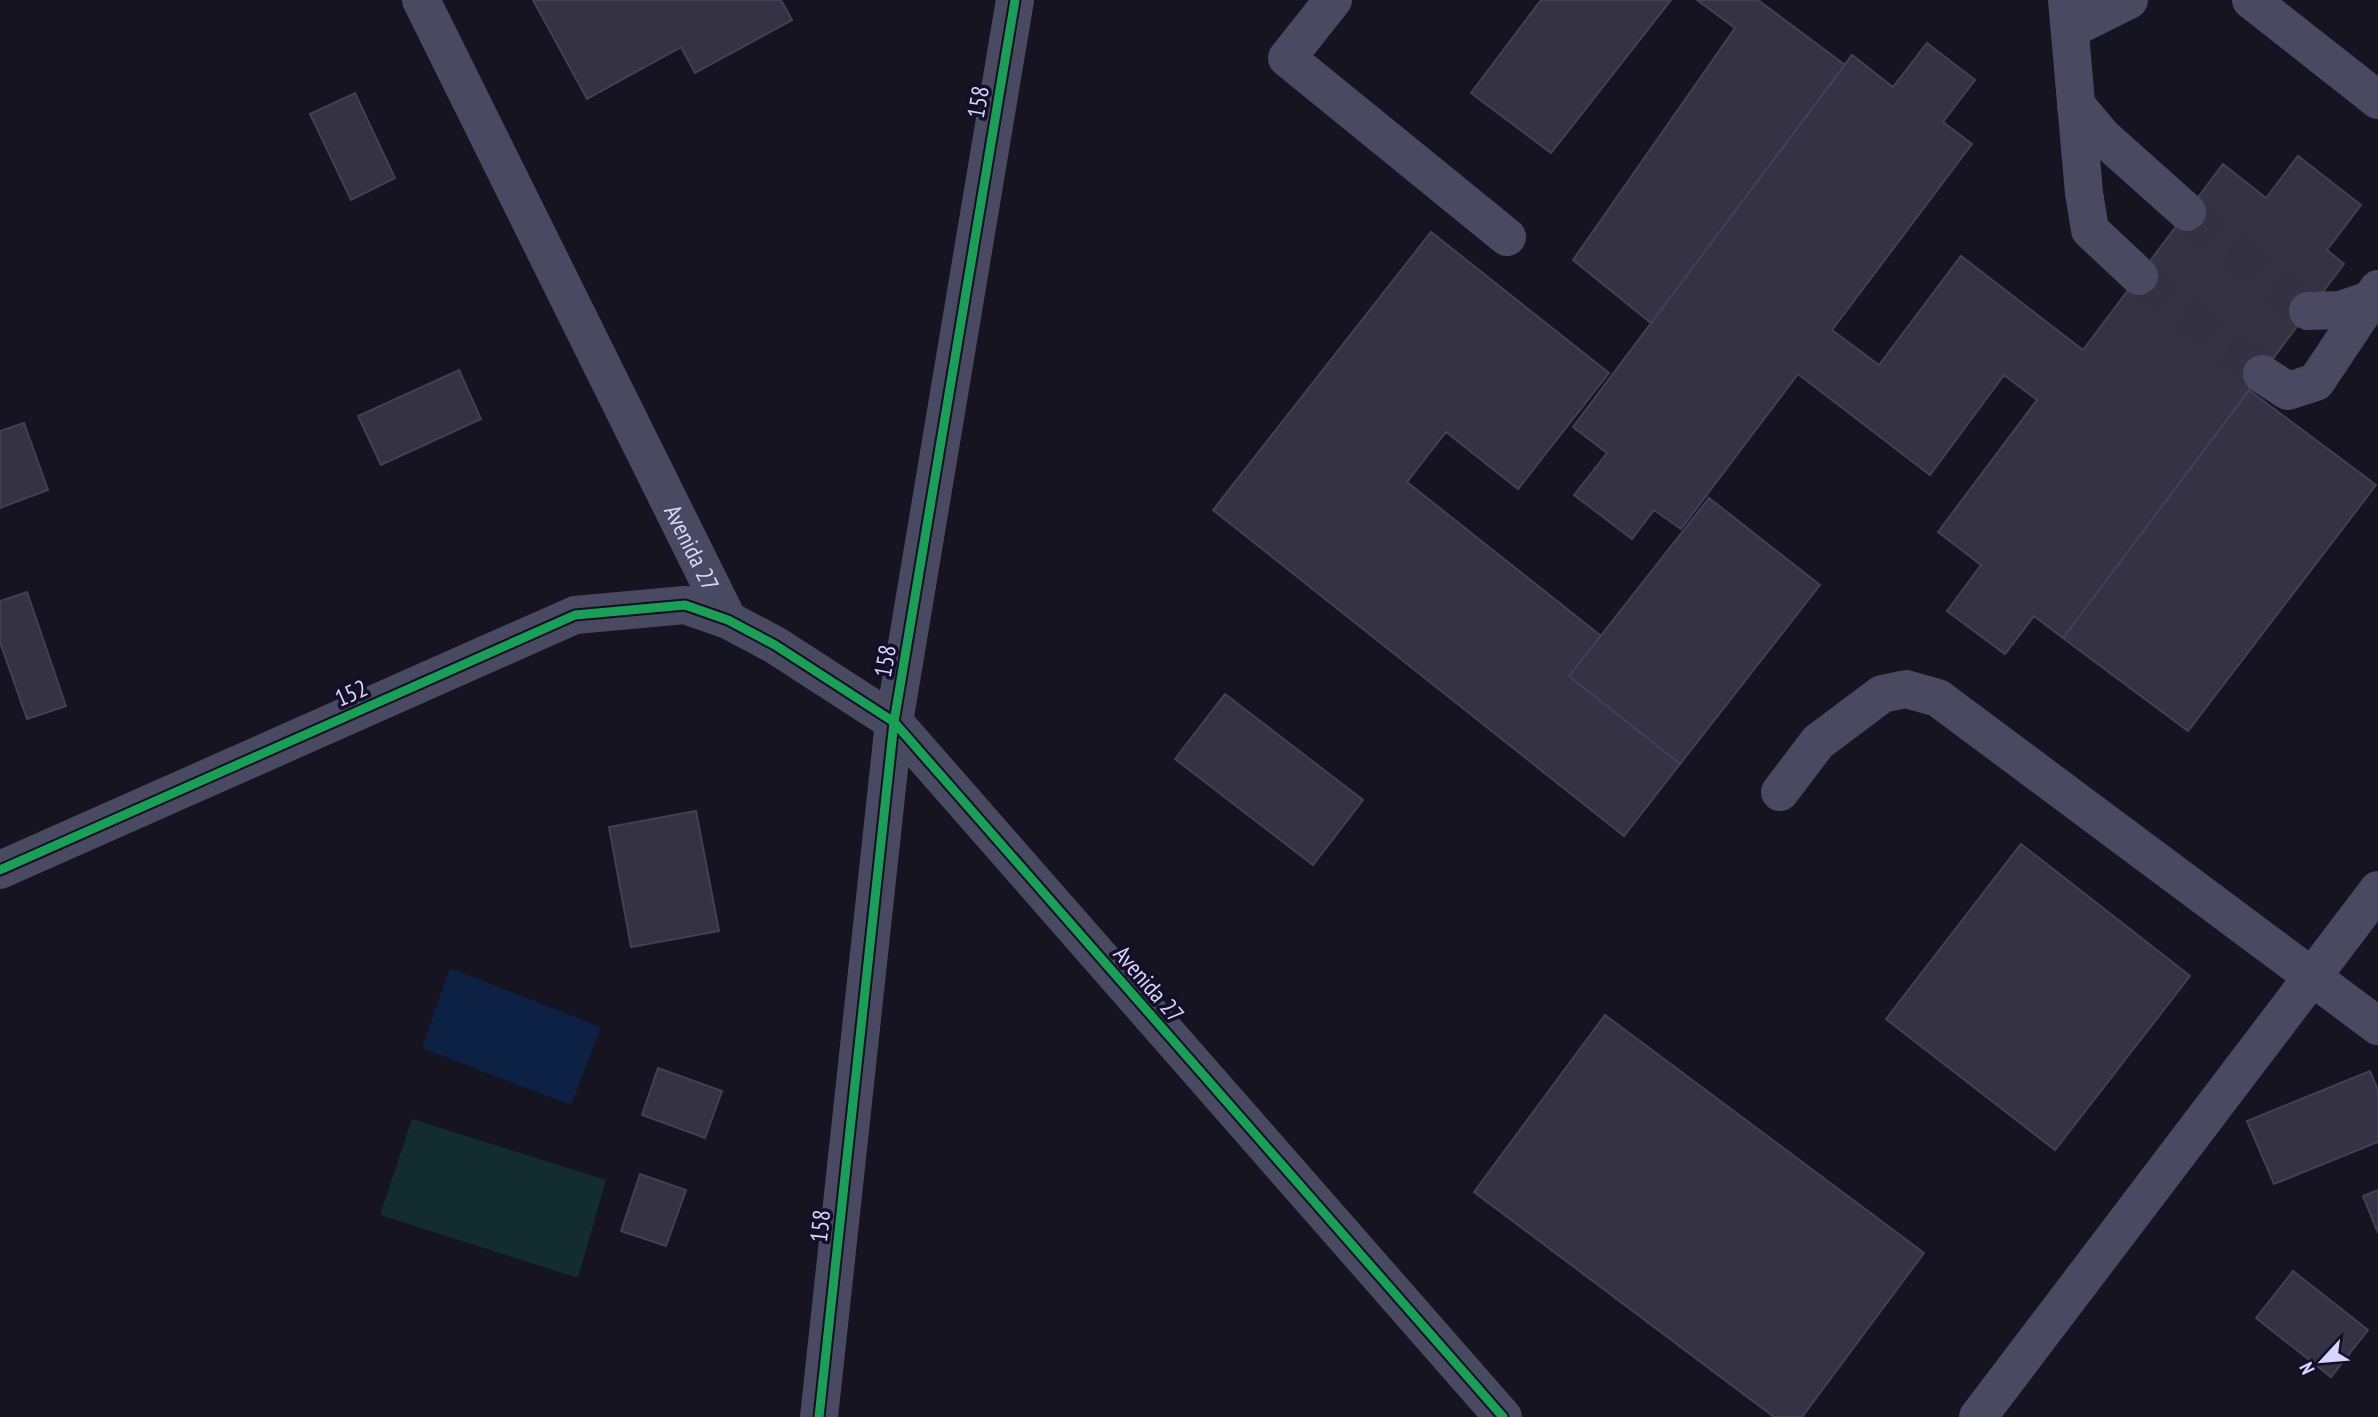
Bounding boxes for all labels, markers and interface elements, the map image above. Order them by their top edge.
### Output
street label: 158 [960,83,996,121]
street label: Avenida 27 [658,499,727,596]
street label: 158 [867,642,903,680]
street label: 152 [330,672,372,714]
street label: Avenida 27 [1107,939,1191,1029]
street label: 158 [803,1208,837,1244]
north arrow [2287,1326,2357,1396]
text: N [2294,1359,2320,1378]

